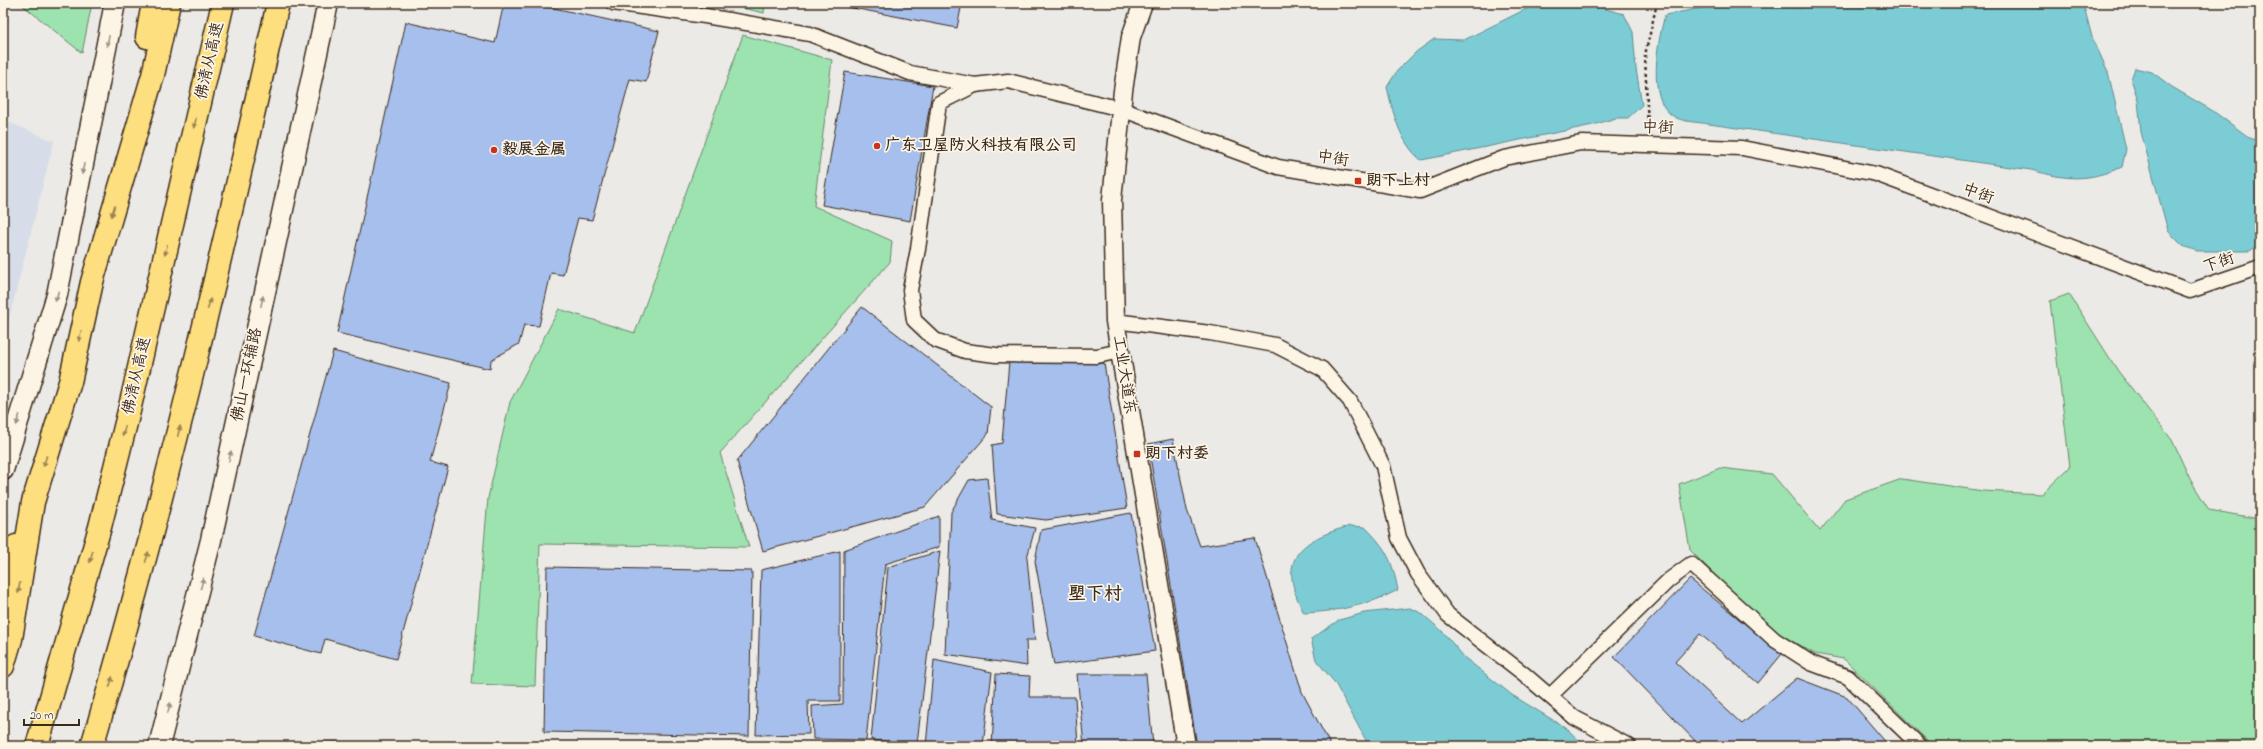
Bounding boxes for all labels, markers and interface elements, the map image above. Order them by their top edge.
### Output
street label: 佛清从高速 [189,19,231,103]
one-way arrow [105,35,111,47]
street label: 中街 [1642,115,1674,141]
one-way arrow [192,117,198,129]
place label: 广东卫屋防火科技有限公司 [885,134,1077,158]
place label: 毅展金属 [502,138,566,162]
marker: 广东卫屋防火科技有限公司 [872,141,882,151]
marker: 毅展金属 [489,145,499,155]
street label: 中街 [1315,145,1351,173]
one-way arrow [79,163,85,175]
place label: 朗下上村 [1366,169,1430,193]
marker: 朗下上村 [1353,176,1363,186]
street label: 中街 [1959,177,1997,211]
one-way arrow [110,205,116,217]
one-way arrow [163,243,169,256]
street label: 下街 [2200,246,2238,280]
one-way arrow [54,290,60,302]
one-way arrow [260,295,266,307]
one-way arrow [206,298,212,310]
street label: 佛山一环辅路 [225,326,269,424]
one-way arrow [77,330,83,342]
street label: 佛清从高速 [116,334,158,418]
street label: 工业大道东 [1106,334,1142,416]
one-way arrow [15,415,21,427]
one-way arrow [121,425,127,437]
one-way arrow [176,425,182,437]
place label: 朗下村委 [1145,442,1209,466]
marker: 朗下村委 [1132,449,1142,459]
one-way arrow [228,450,234,462]
one-way arrow [42,456,48,468]
one-way arrow [88,550,94,563]
one-way arrow [144,550,150,562]
one-way arrow [199,576,205,589]
one-way arrow [16,582,22,594]
district label: 塱下村 [1068,582,1122,608]
one-way arrow [108,675,114,687]
scale bar [24,701,79,727]
one-way arrow [166,702,172,714]
text: 20 m [30,707,53,725]

